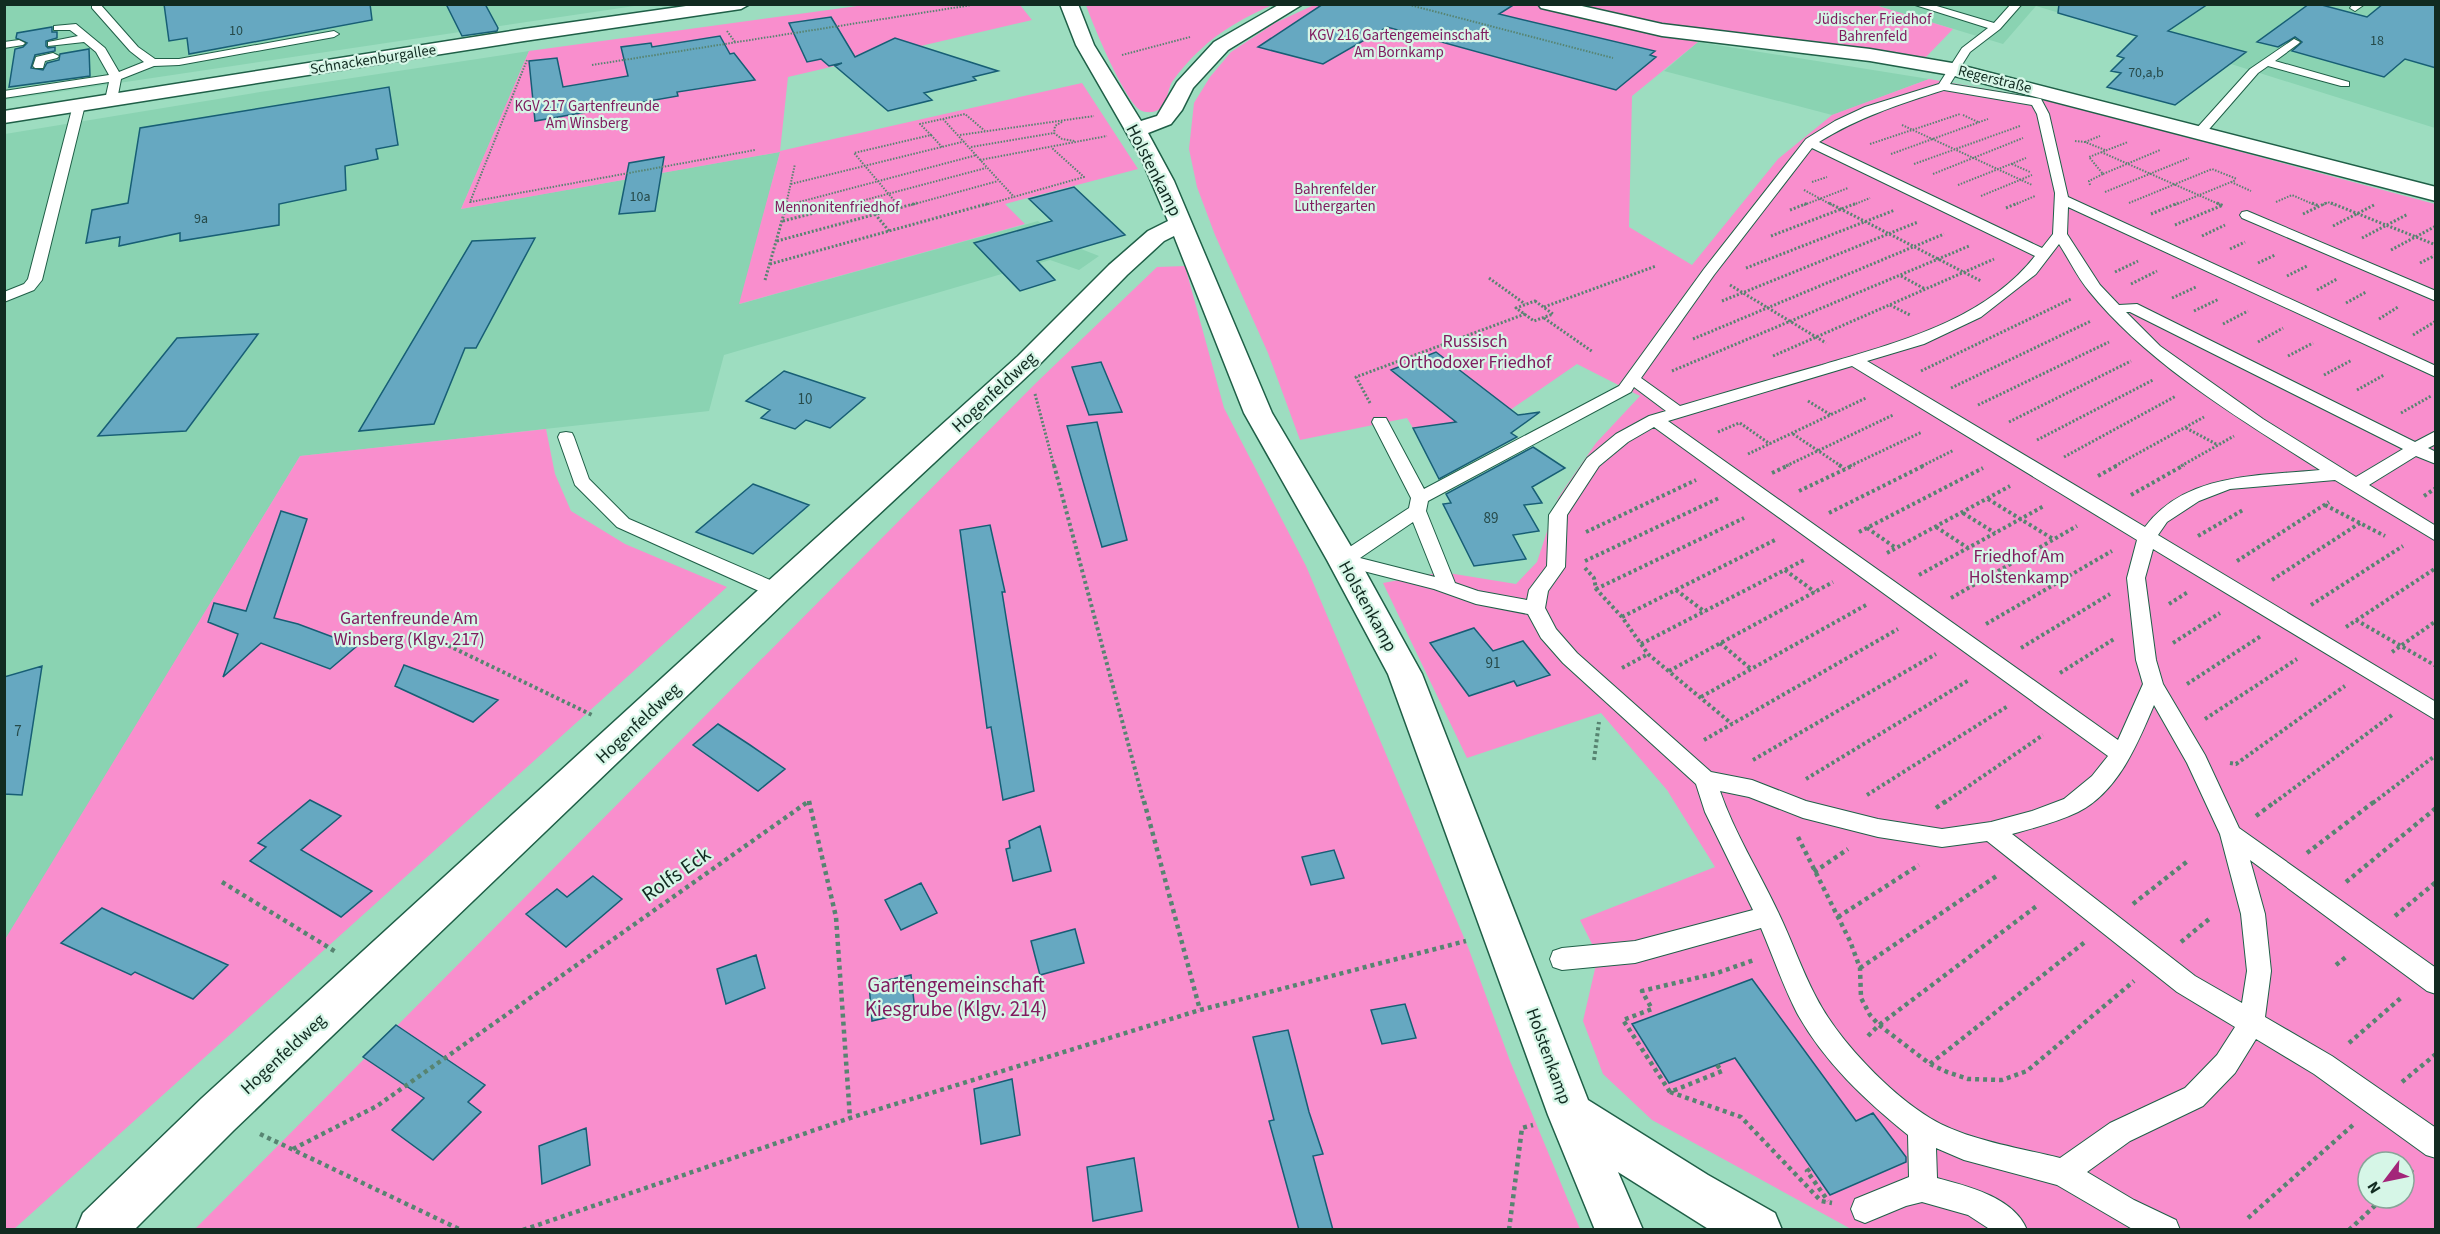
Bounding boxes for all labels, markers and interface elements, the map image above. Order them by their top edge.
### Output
park label: Jüdischer Friedhof Bahrenfeld [1815,9,1932,47]
house number: 10 [229,21,243,41]
park label: KGV 216 Gartengemeinschaft Am Bornkamp [1309,25,1489,63]
house number: 18 [2370,31,2384,51]
street label: Schnackenburgallee [309,39,438,80]
street label: Regerstraße [1956,60,2034,99]
house number: 70,a,b [2128,63,2164,83]
park label: KGV 217 Gartenfreunde Am Winsberg [514,96,660,134]
street label: Holstenkamp [1120,120,1188,221]
park label: Bahrenfelder Luthergarten [1294,179,1377,217]
house number: 10a [630,187,650,207]
park label: Mennonitenfriedhof [775,197,900,218]
house number: 9a [194,209,208,229]
park label: Russisch Orthodoxer Friedhof [1399,329,1552,375]
street label: Hogenfeldweg [946,346,1042,438]
house number: 10 [798,389,812,410]
house number: 89 [1484,508,1498,529]
park label: Friedhof Am Holstenkamp [1969,544,2069,590]
street label: Holstenkamp [1332,556,1403,656]
park label: Gartenfreunde Am Winsberg (Klgv. 217) [333,606,485,652]
house number: 91 [1486,653,1500,674]
street label: Hogenfeldweg [590,677,686,769]
house number: 7 [14,721,22,742]
street label: Rolfs Eck [635,839,717,909]
park label: Gartengemeinschaft Kiesgrube (Klgv. 214) [865,970,1047,1024]
street label: Holstenkamp [1520,1005,1577,1108]
street label: Hogenfeldweg [235,1008,331,1100]
north arrow [2356,1150,2416,1210]
text: N [2362,1177,2386,1198]

